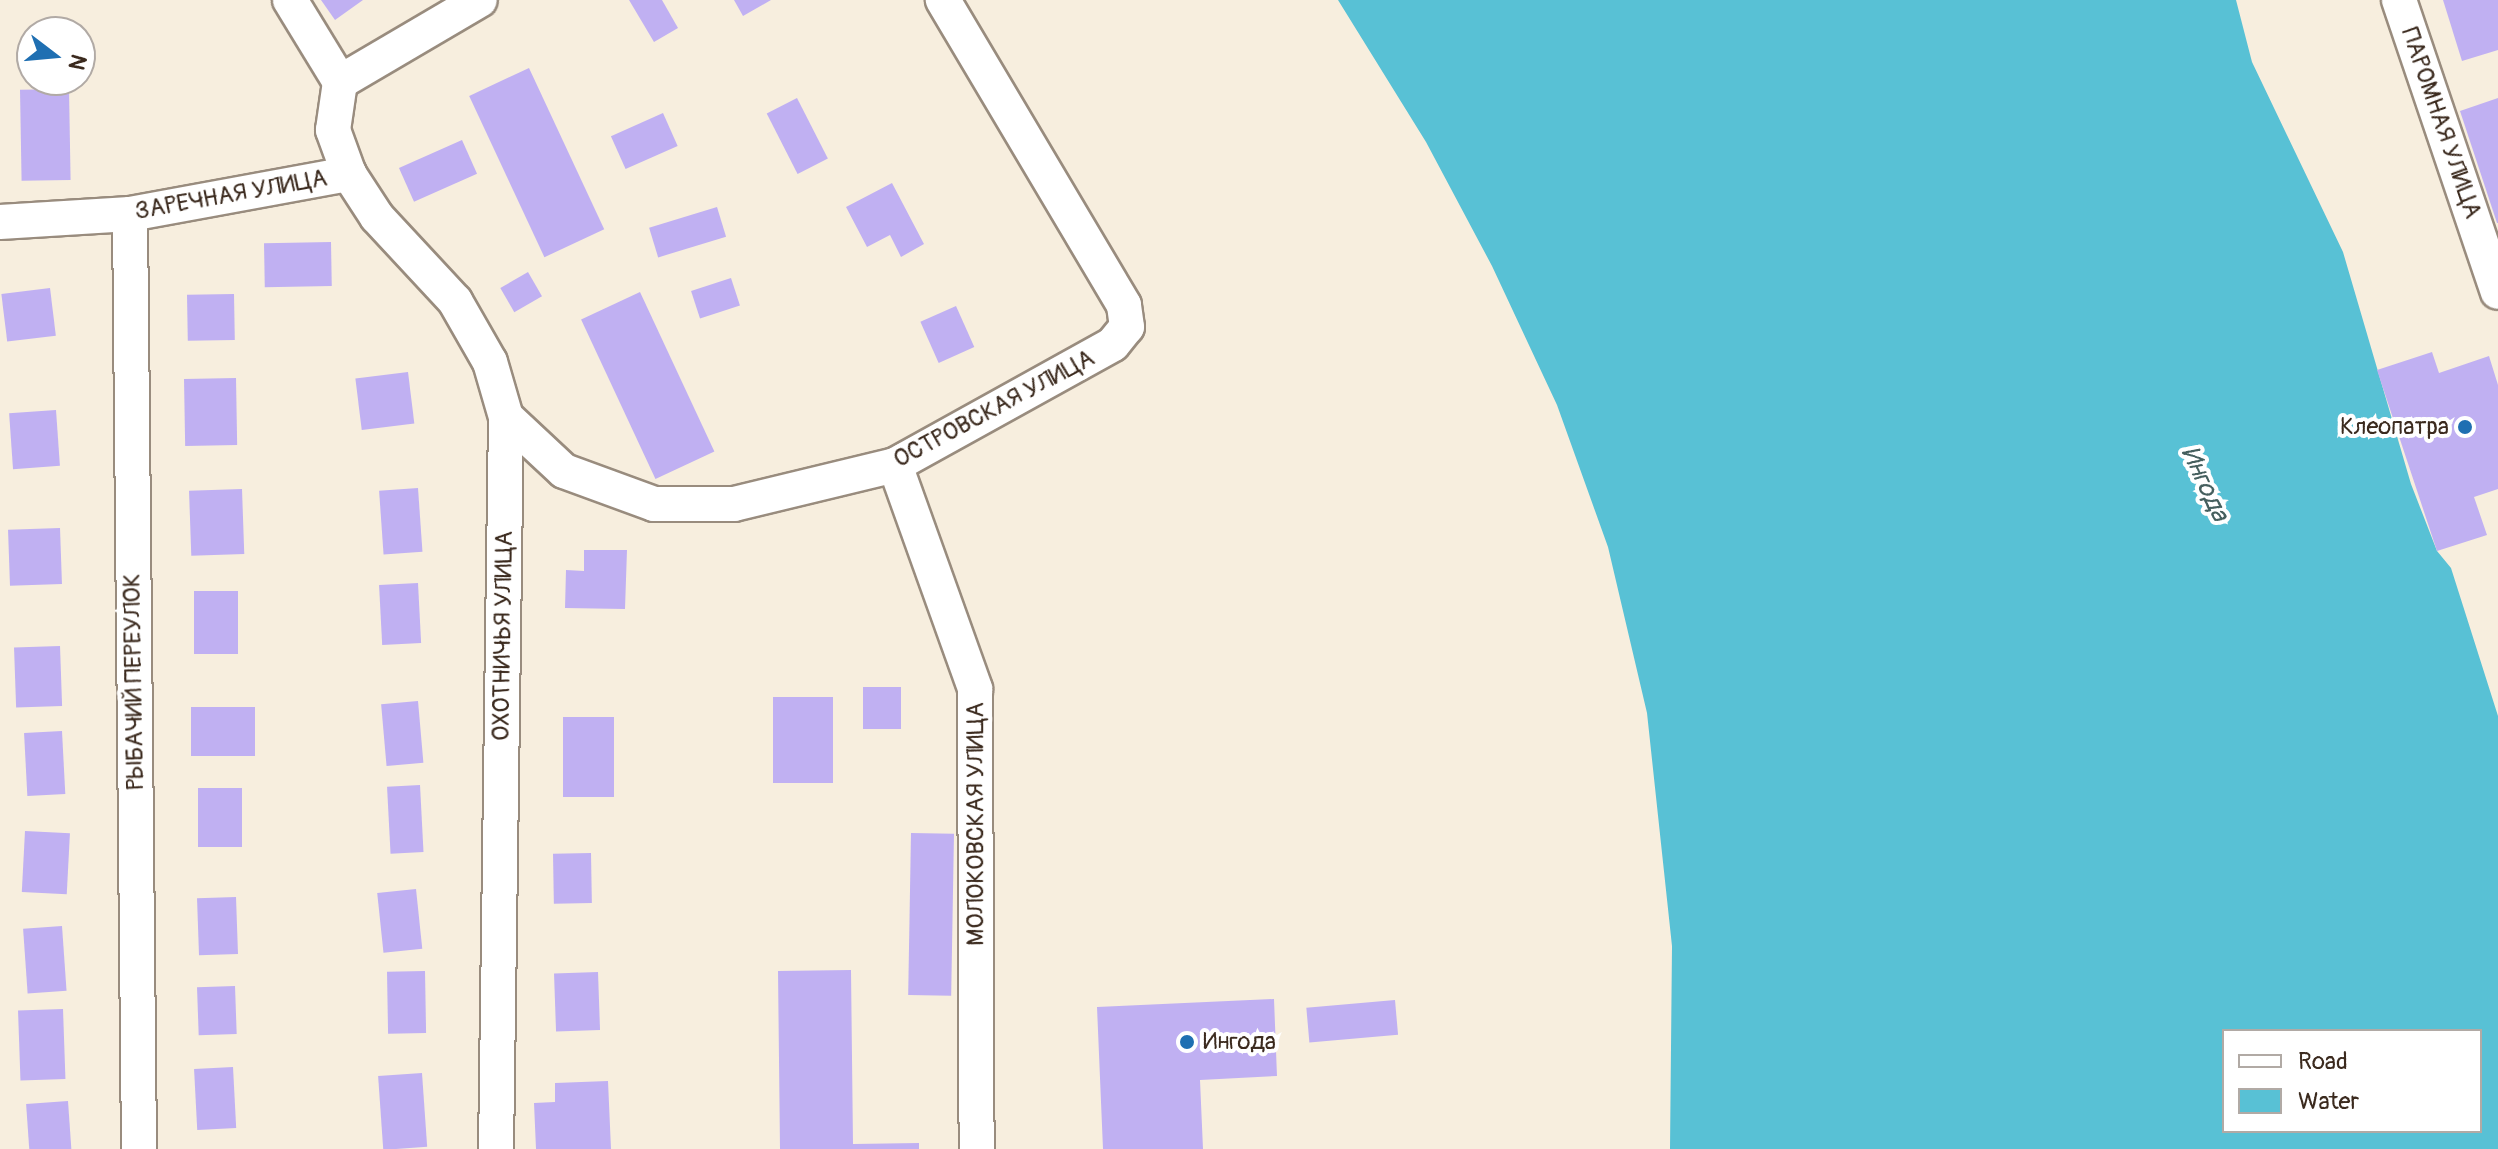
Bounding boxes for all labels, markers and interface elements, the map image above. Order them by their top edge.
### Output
north arrow [16,16,96,96]
street label: ПАРОМНАЯ УЛИЦА [2395,24,2487,222]
text: N [62,51,93,73]
street label: ЗАРЕЧНАЯ УЛИЦА [133,164,329,226]
street label: ОСТРОВСКАЯ УЛИЦА [889,344,1099,474]
place label: Клеопатра [2340,413,2449,441]
marker: Клеопатра [2456,418,2474,436]
water label: Ингода [2173,442,2235,526]
street label: ОХОТНИЧЬЯ УЛИЦА [487,531,519,741]
street label: РЫБАЧИЙ ПЕРЕУЛОК [118,573,150,791]
street label: МОЛОКОВСКАЯ УЛИЦА [962,702,990,946]
place label: Ингода [1203,1028,1276,1056]
legend [2222,1029,2482,1133]
marker: Ингода [1178,1033,1196,1051]
text: Road [2298,1047,2348,1076]
text: Water [2298,1087,2359,1116]

